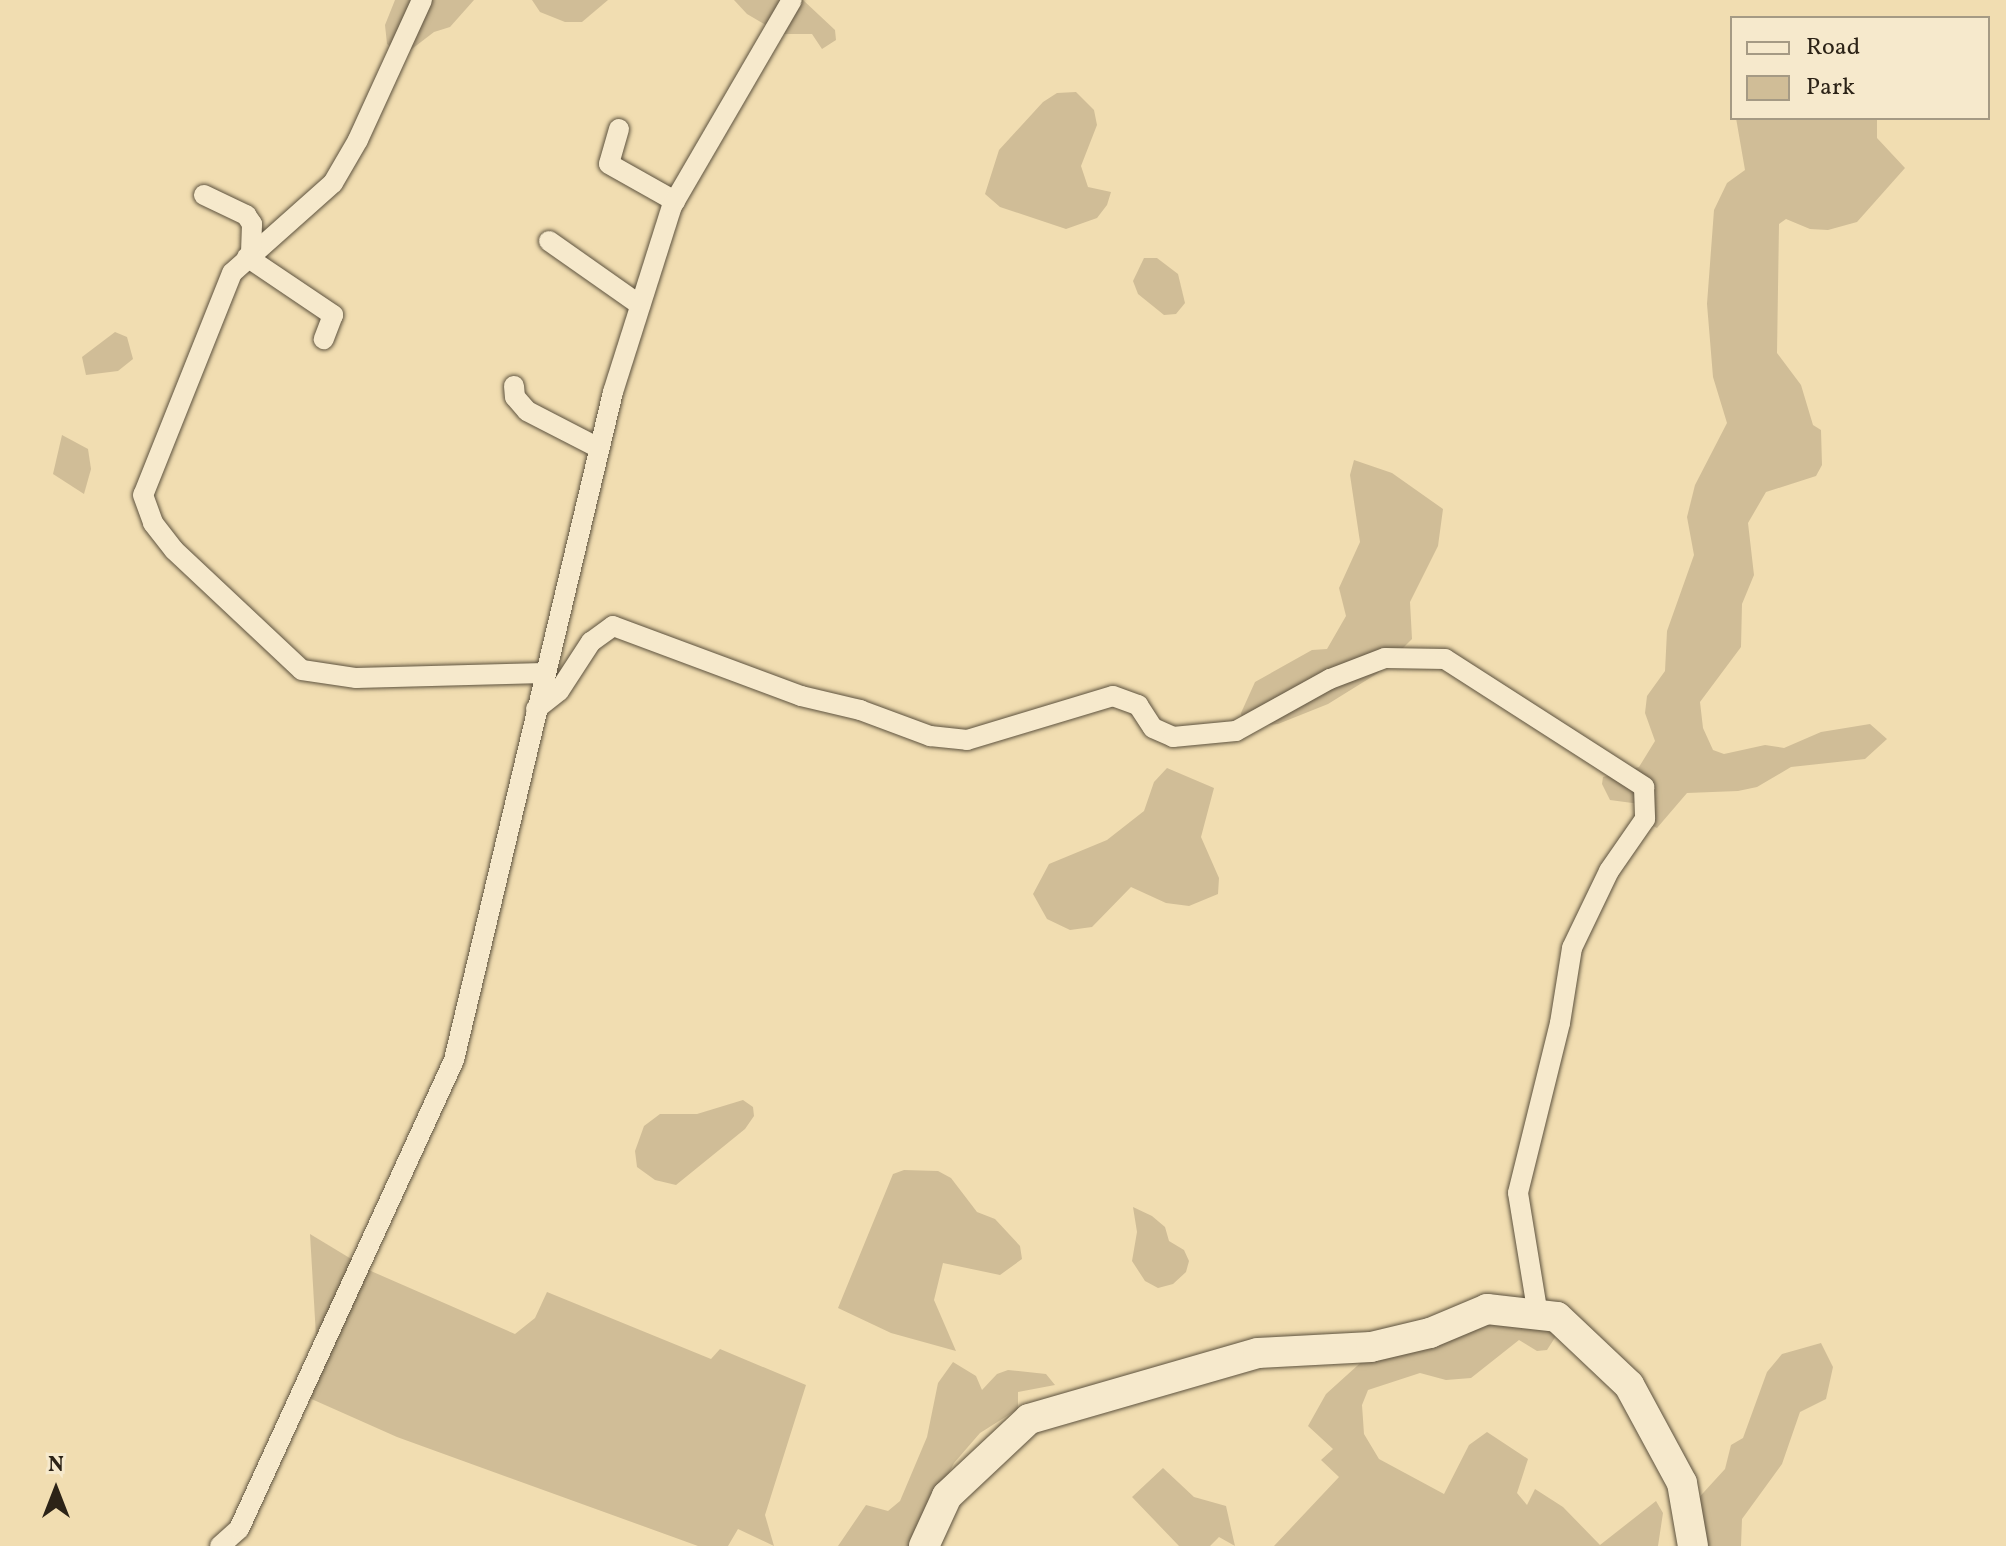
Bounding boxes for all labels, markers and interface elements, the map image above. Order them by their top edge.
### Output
legend [1730,16,1990,120]
text: Road [1806,31,1860,65]
text: Park [1806,71,1855,105]
north arrow [16,1450,96,1530]
text: N [48,1450,64,1481]

